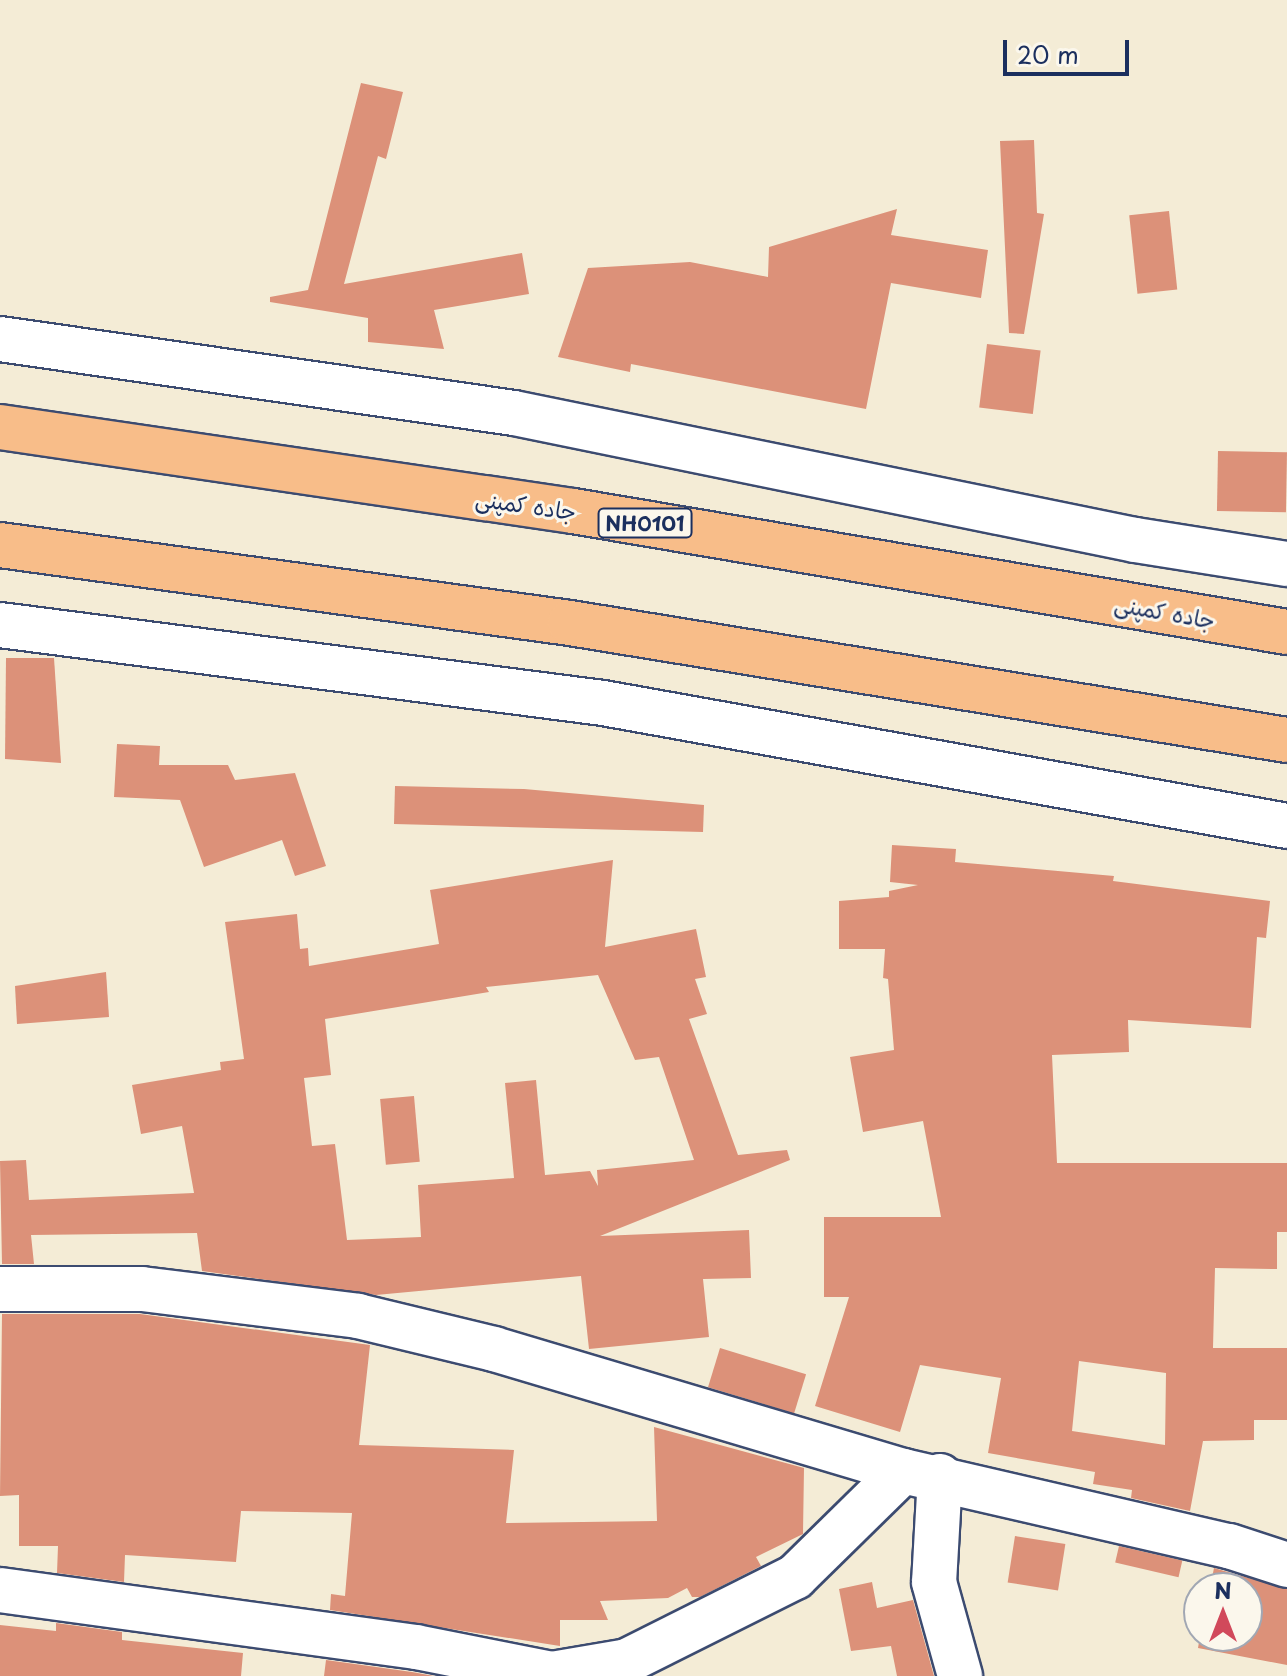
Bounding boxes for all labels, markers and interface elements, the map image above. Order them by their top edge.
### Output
scale bar [1007,24,1133,74]
text: 20 m [1017,36,1079,72]
street label: جاده کمپنی [474,484,578,524]
road number: NH0101 [597,507,693,539]
street label: جاده کمپنی [1113,589,1217,633]
north arrow [1183,1572,1263,1652]
text: N [1214,1573,1232,1606]

